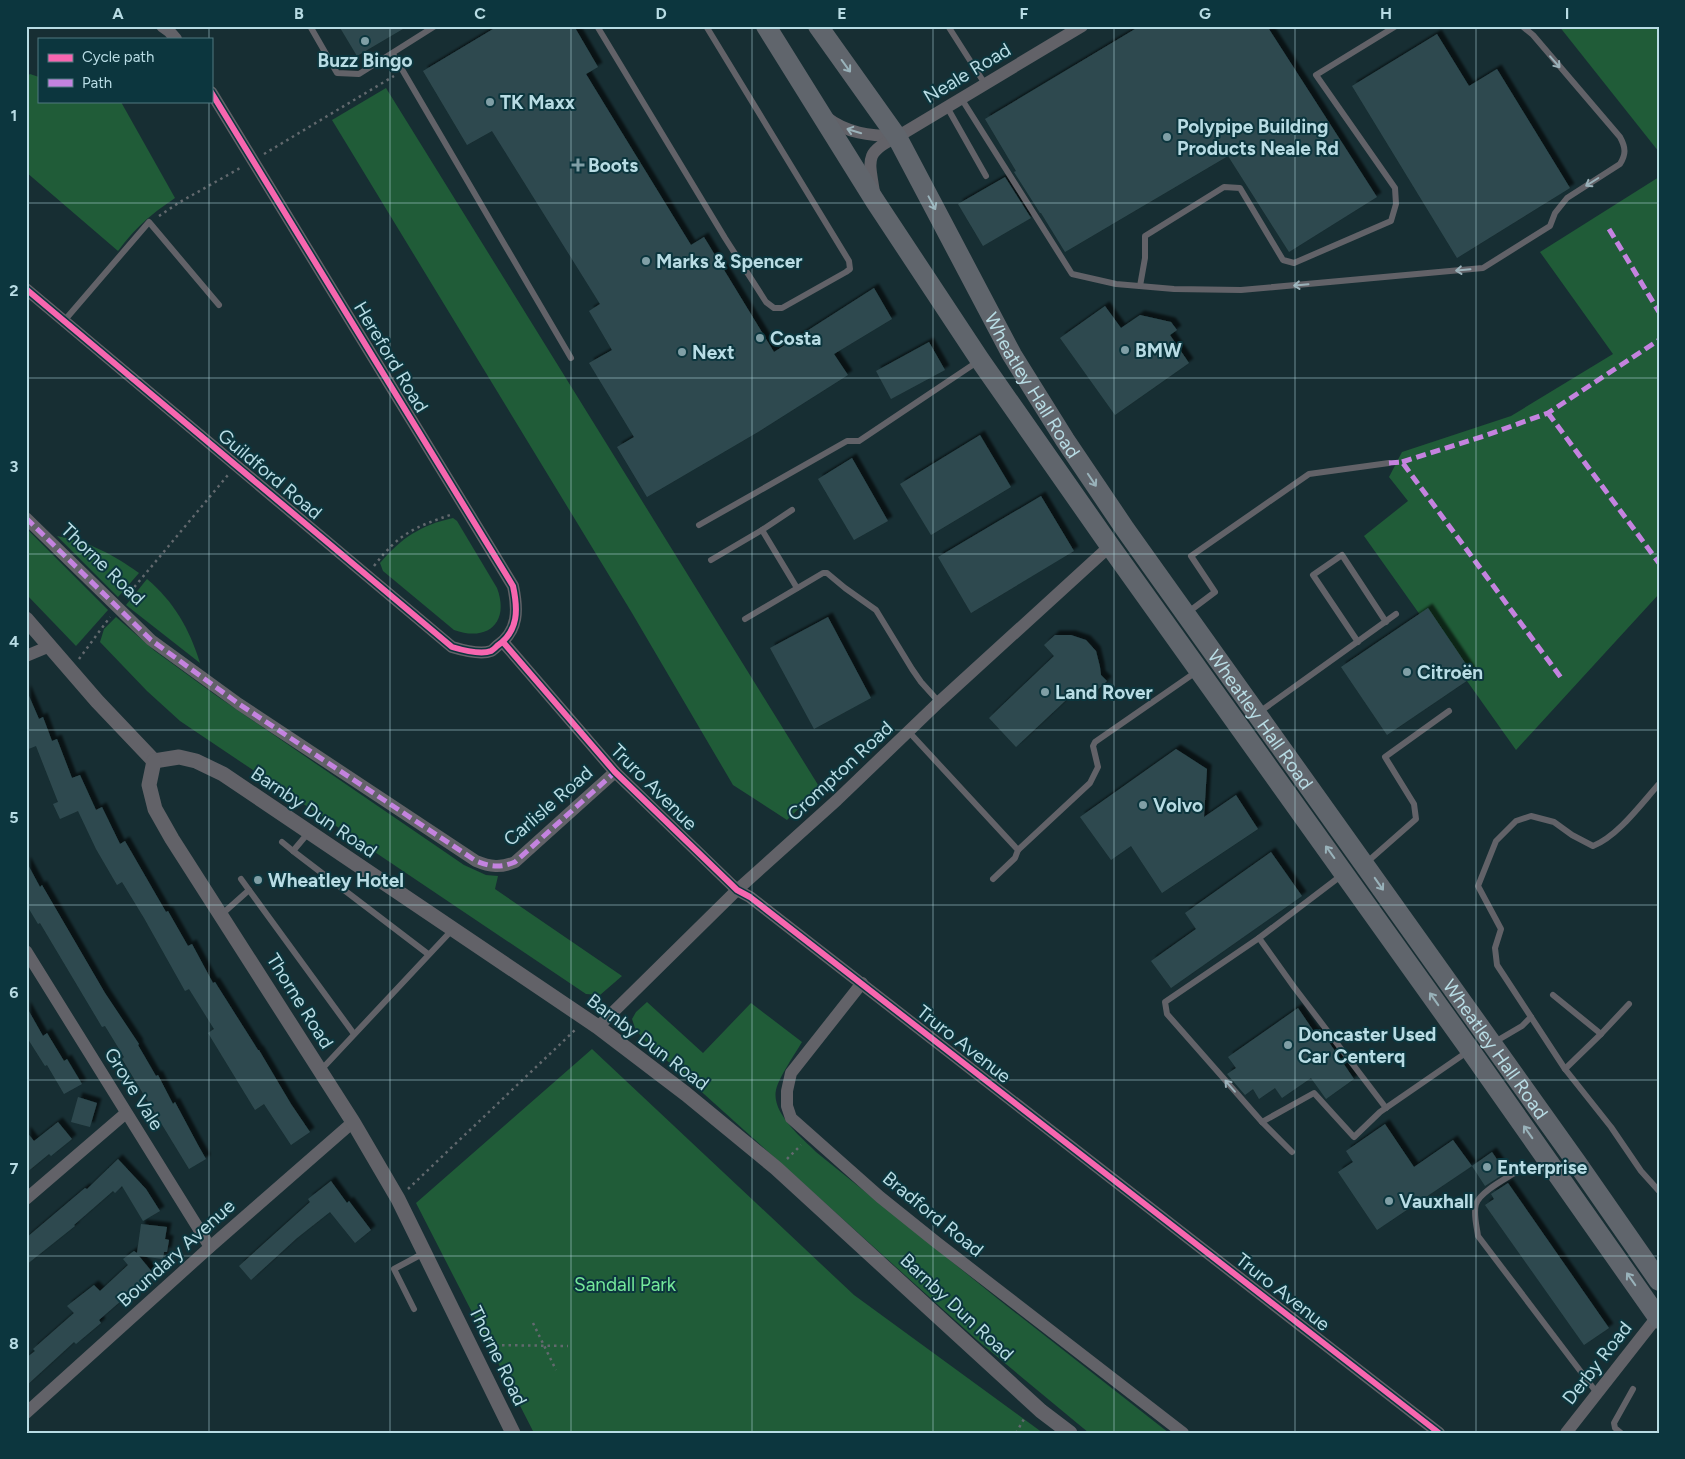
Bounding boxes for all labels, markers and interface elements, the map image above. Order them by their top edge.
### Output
text: A [112,4,124,23]
text: B [294,4,304,23]
text: C [474,4,486,23]
text: D [655,4,667,23]
text: E [837,4,847,23]
text: F [1020,4,1029,23]
text: G [1199,4,1211,23]
text: H [1380,4,1392,23]
text: I [1565,4,1569,23]
marker: Buzz Bingo [359,35,371,47]
legend [38,38,212,102]
street label: Neale Road [919,38,1015,108]
text: Cycle path [82,48,154,66]
place label: Buzz Bingo [318,49,412,72]
one-way arrow [1549,55,1561,68]
one-way arrow [841,59,851,73]
text: Path [82,74,112,92]
place label: TK Maxx [500,91,575,114]
marker: TK Maxx [484,96,496,108]
text: 1 [11,106,17,125]
place label: Polypipe Building Products Neale Rd [1177,115,1339,160]
one-way arrow [847,125,863,135]
marker: Polypipe Building Products Neale Rd [1161,131,1173,143]
place label: Boots [588,154,638,177]
marker: Boots [572,159,584,171]
one-way arrow [1586,177,1600,187]
one-way arrow [928,195,937,210]
place label: Marks & Spencer [656,250,802,273]
marker: Marks & Spencer [640,255,652,267]
one-way arrow [1455,265,1471,275]
one-way arrow [1293,280,1309,290]
text: 2 [9,281,19,300]
street label: Hereford Road [349,297,433,417]
street label: Wheatley Hall Road [980,308,1085,462]
place label: Costa [770,327,821,350]
marker: Costa [754,332,766,344]
place label: BMW [1135,339,1182,362]
place label: Next [692,341,735,364]
marker: BMW [1119,344,1131,356]
marker: Next [676,346,688,358]
street label: Guildford Road [213,424,327,524]
text: 3 [10,457,19,476]
one-way arrow [1087,473,1097,487]
street label: Thorne Road [56,518,150,610]
text: 4 [9,632,19,651]
street label: Wheatley Hall Road [1203,645,1318,794]
place label: Citroën [1417,661,1483,684]
marker: Citroën [1401,666,1413,678]
place label: Land Rover [1055,681,1153,704]
marker: Land Rover [1039,686,1051,698]
street label: Crompton Road [783,716,897,826]
street label: Truro Avenue [606,739,702,835]
street label: Barnby Dun Road [247,761,381,863]
street label: Carlisle Road [499,761,597,851]
place label: Volvo [1153,794,1203,817]
marker: Volvo [1137,799,1149,811]
text: 5 [9,808,19,827]
one-way arrow [1325,845,1335,859]
place label: Wheatley Hotel [268,869,404,892]
marker: Wheatley Hotel [252,874,264,886]
one-way arrow [1374,877,1384,891]
street label: Thorne Road [262,949,338,1053]
street label: Wheatley Hall Road [1438,975,1553,1123]
text: 6 [9,983,19,1002]
street label: Barnby Dun Road [583,989,713,1095]
one-way arrow [1429,992,1439,1006]
street label: Truro Avenue [912,1000,1016,1088]
place label: Doncaster Used Car Centerq [1298,1023,1436,1068]
marker: Doncaster Used Car Centerq [1282,1039,1294,1051]
street label: Grove Vale [100,1043,168,1135]
one-way arrow [1224,1079,1236,1092]
one-way arrow [1523,1125,1533,1139]
place label: Enterprise [1497,1156,1588,1179]
text: 7 [10,1159,19,1178]
marker: Enterprise [1481,1161,1493,1173]
street label: Bradford Road [878,1166,988,1262]
place label: Vauxhall [1399,1190,1473,1213]
street label: Boundary Avenue [113,1194,239,1312]
marker: Vauxhall [1383,1195,1395,1207]
street label: Truro Avenue [1231,1248,1335,1336]
street label: Barnby Dun Road [896,1249,1018,1365]
one-way arrow [1626,1272,1636,1286]
park label: Sandall Park [574,1273,677,1296]
street label: Thorne Road [464,1302,532,1410]
street label: Derby Road [1557,1317,1637,1409]
text: 8 [9,1334,19,1353]

